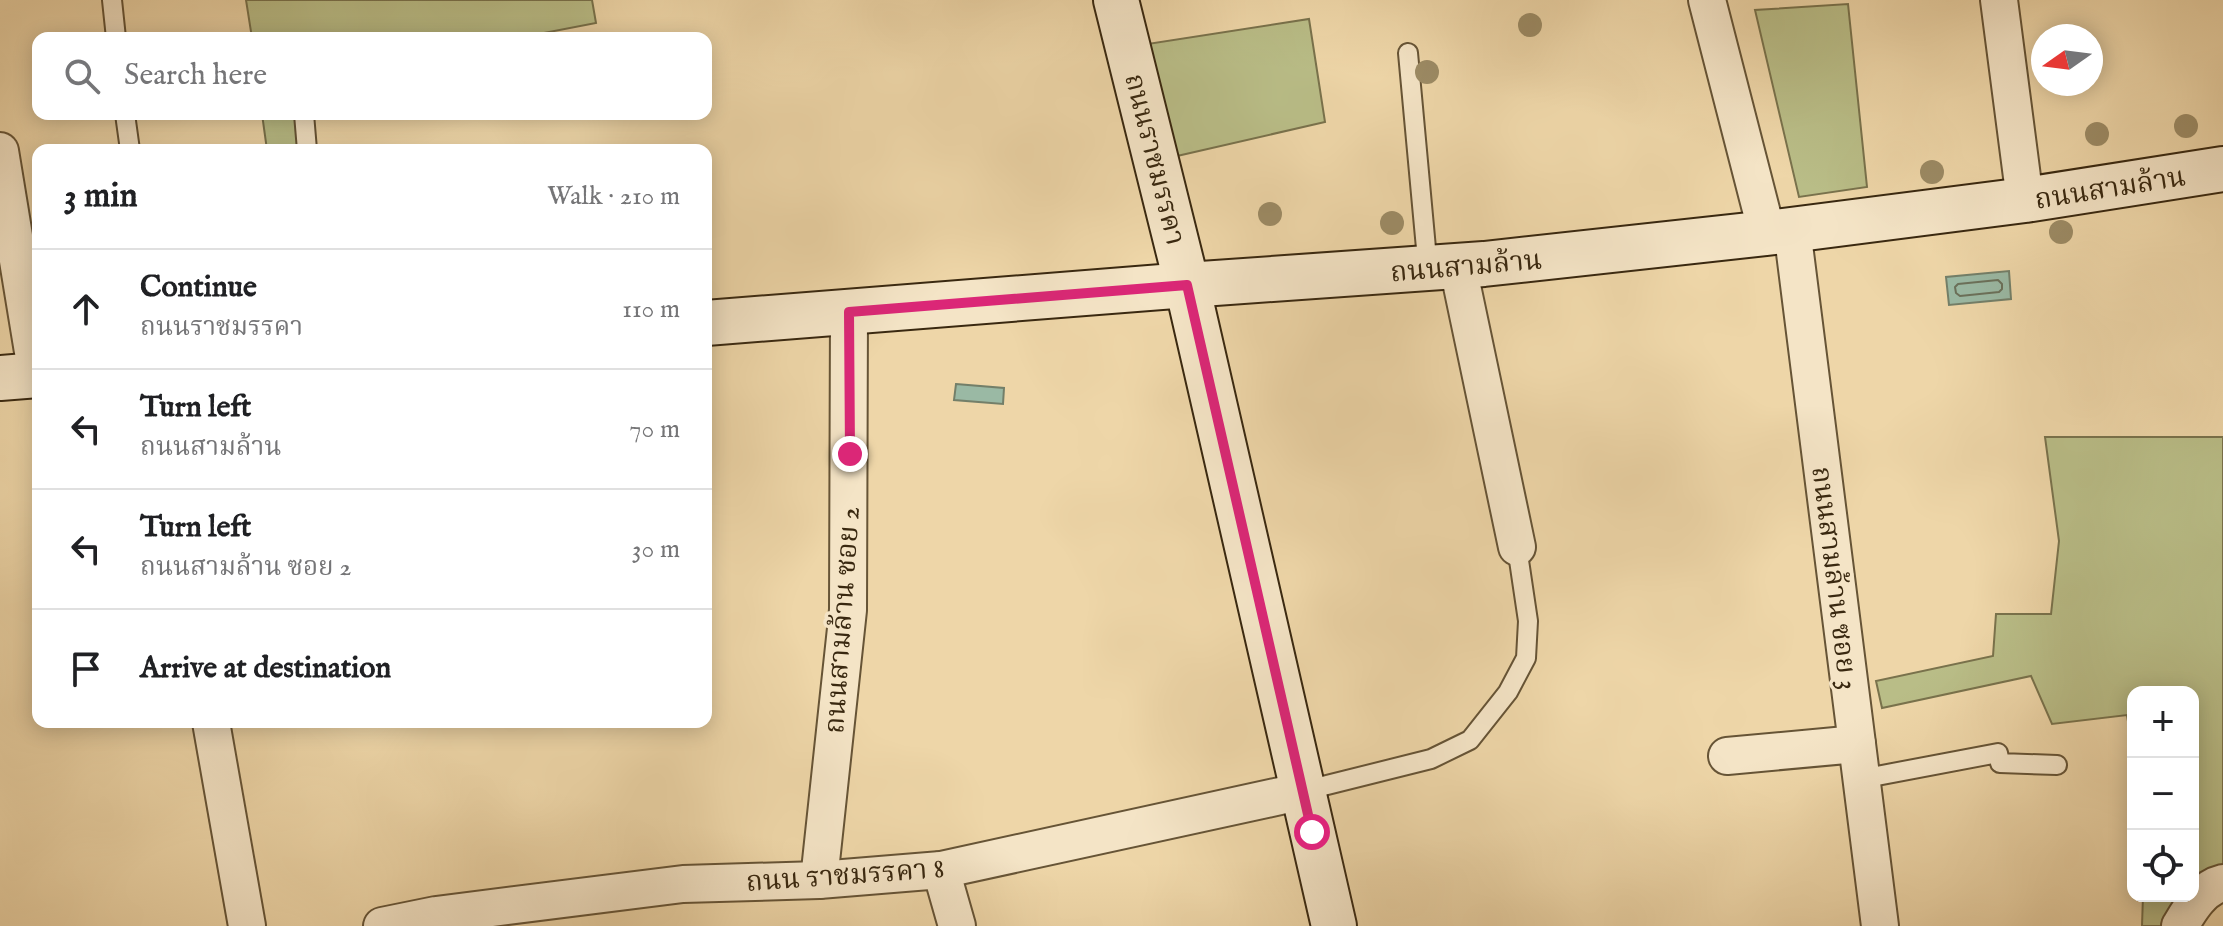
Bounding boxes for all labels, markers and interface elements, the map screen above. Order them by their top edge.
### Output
north arrow [2031,24,2103,96]
search box [32,32,712,120]
icon: search [60,54,104,98]
text: Search here [124,57,267,95]
street label: ถนนราชมรรคา [1115,70,1192,249]
street label: ถนนสามล้าน [2032,160,2188,219]
text: 3 min [64,175,138,218]
text: Walk · 210 m [547,180,680,213]
street label: ถนนสามล้าน [1389,243,1544,292]
text: Continue [140,269,257,307]
icon: ahead [64,287,108,331]
text: 110 m [622,293,680,326]
text: ถนนราชมรรคา [140,311,303,344]
text: Turn left [140,389,251,427]
icon: left [64,407,108,451]
text: 70 m [629,413,680,446]
text: ถนนสามล้าน [140,431,282,464]
route end [832,436,868,472]
street label: ถนนสามล้าน ซอย 3 [1802,464,1865,692]
street label: ถนนสามล้าน ซอย 2 [818,505,869,735]
text: Turn left [140,509,251,547]
icon: left [64,527,108,571]
text: 30 m [632,533,680,566]
text: ถนนสามล้าน ซอย 2 [140,551,351,584]
icon: arrive [64,647,108,691]
text: Arrive at destination [140,650,391,688]
map controls [2127,686,2199,902]
button: + [2127,686,2199,758]
button: − [2127,758,2199,830]
route start [1294,814,1330,850]
button: locate [2127,830,2199,902]
street label: ถนน ราชมรรคา 8 [745,852,946,901]

